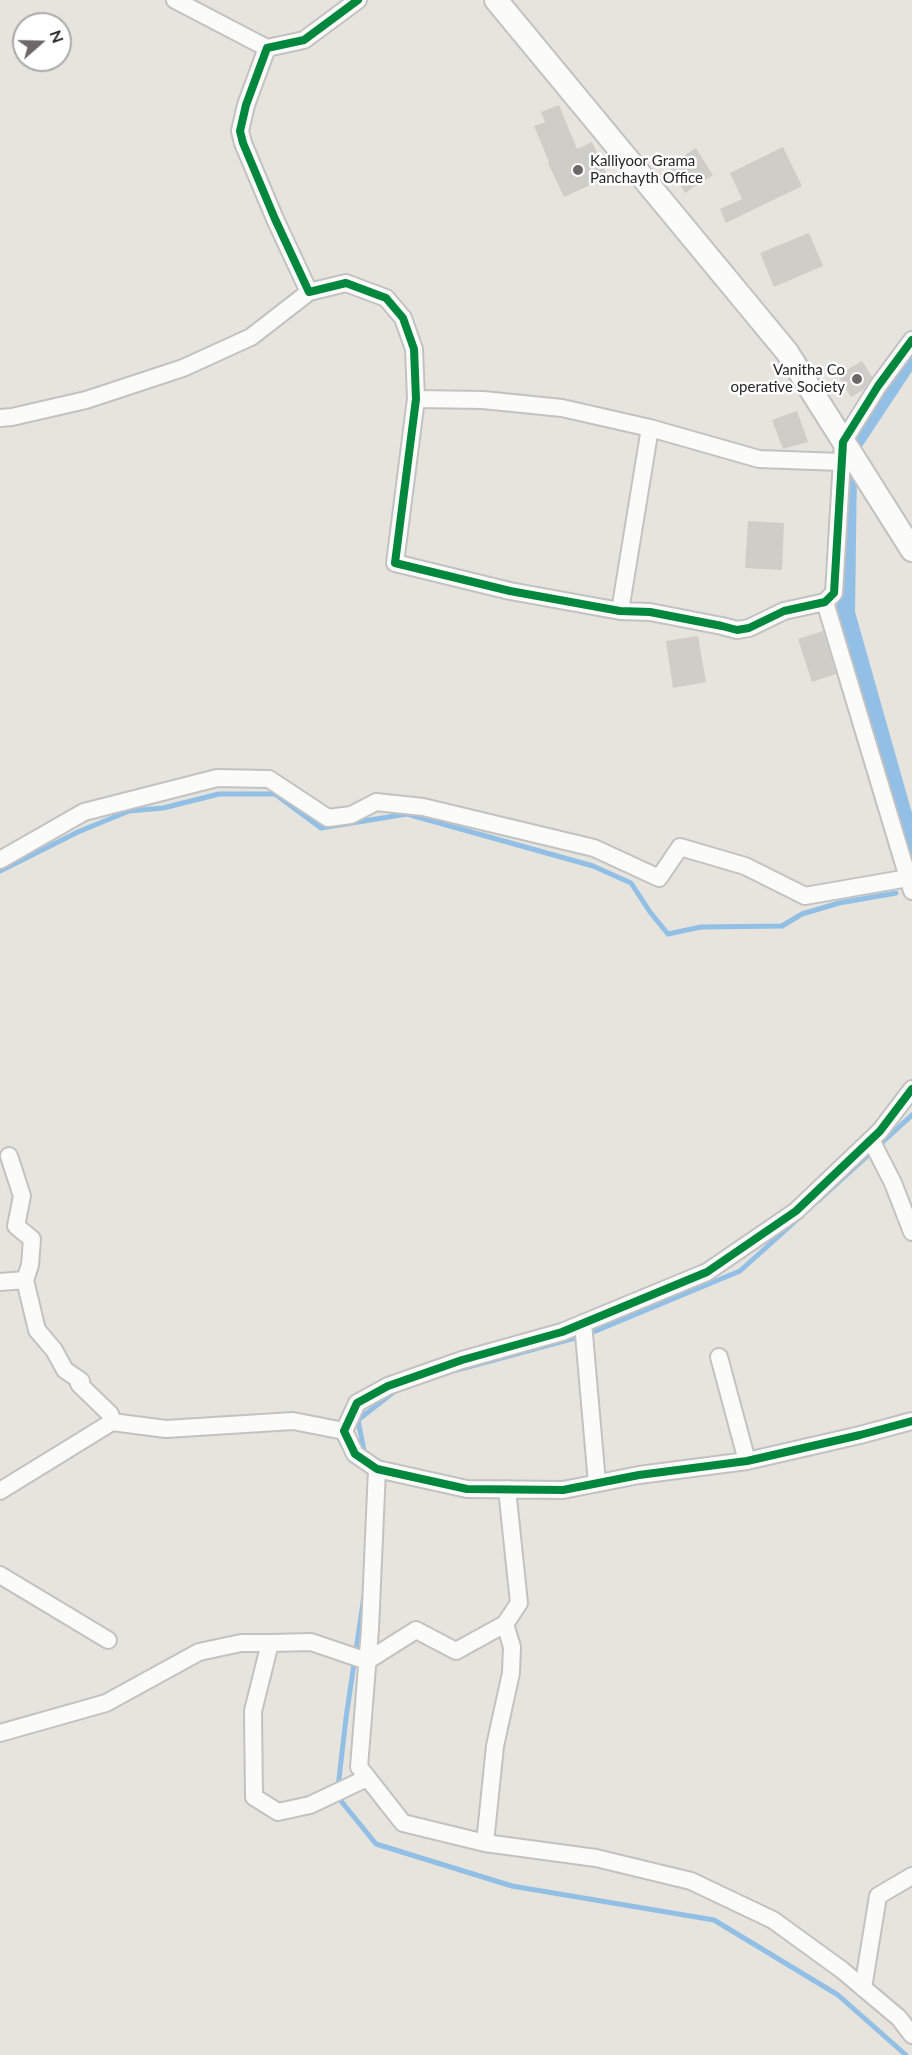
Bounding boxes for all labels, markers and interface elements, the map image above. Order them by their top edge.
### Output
north arrow [12,12,72,72]
text: N [46,27,69,45]
place label: Kalliyoor Grama Panchayth Office [590,152,703,187]
marker: Kalliyoor Grama Panchayth Office [571,163,585,177]
place label: Vanitha Co operative Society [731,361,845,396]
marker: Vanitha Co operative Society [850,372,864,386]

